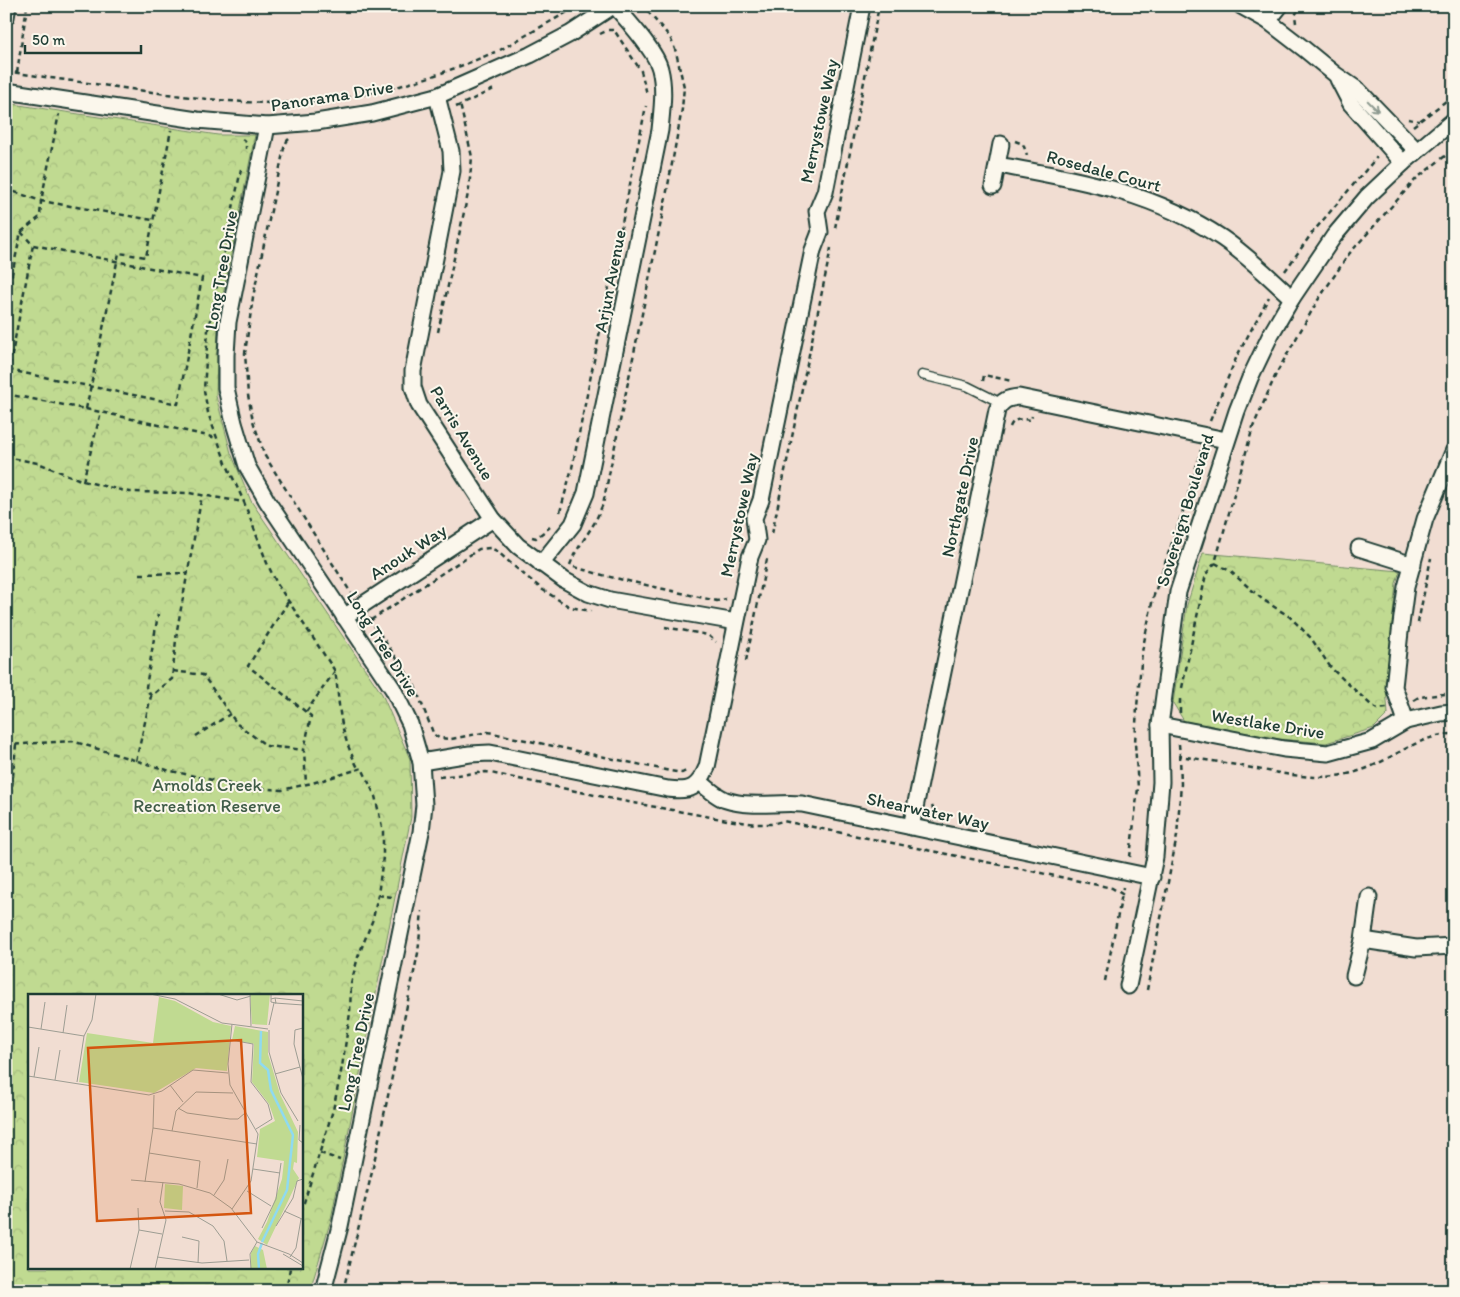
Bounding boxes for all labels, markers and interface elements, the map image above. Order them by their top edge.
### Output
scale bar [25,22,141,54]
text: 50 m [32,31,65,49]
street label: Merrystowe Way [795,56,843,185]
street label: Panorama Drive [269,75,395,117]
one-way arrow [1367,100,1379,112]
street label: Rosedale Court [1044,145,1164,197]
street label: Long Tree Drive [200,209,242,331]
street label: Arjun Avenue [589,228,631,334]
street label: Parris Avenue [425,382,499,484]
street label: Sovereign Boulevard [1151,431,1219,589]
street label: Northgate Drive [936,435,984,559]
street label: Merrystowe Way [715,450,763,579]
street label: Anouk Way [365,519,451,585]
street label: Long Tree Drive [342,587,424,701]
street label: Westlake Drive [1210,704,1326,744]
park label: Arnolds Creek Recreation Reserve [133,774,281,817]
street label: Shearwater Way [865,787,992,835]
street label: Long Tree Drive [333,991,379,1113]
inset map [28,994,302,1270]

